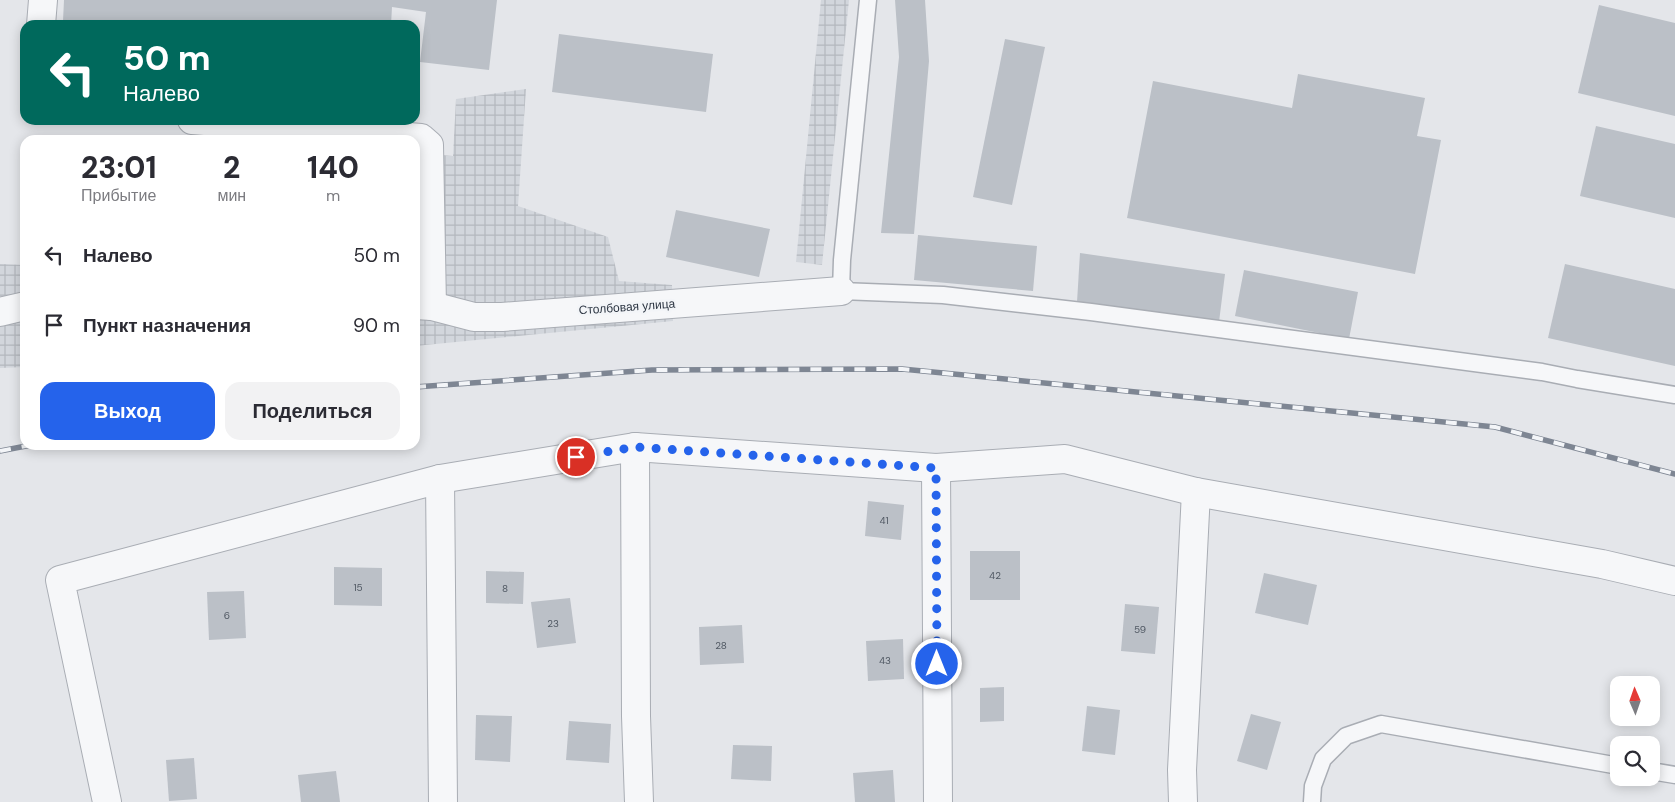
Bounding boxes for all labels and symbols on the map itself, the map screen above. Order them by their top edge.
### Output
street label: Столбовая улица [578,296,676,318]
pin [555,436,597,478]
house number: 41 [879,514,889,527]
house number: 42 [989,569,1001,582]
house number: 15 [353,581,363,594]
house number: 8 [502,582,508,595]
house number: 6 [224,609,230,622]
house number: 23 [547,617,559,630]
house number: 59 [1134,623,1146,636]
position arrow [910,637,962,689]
house number: 28 [715,639,727,652]
house number: 43 [879,654,891,667]
north arrow [1610,676,1660,726]

